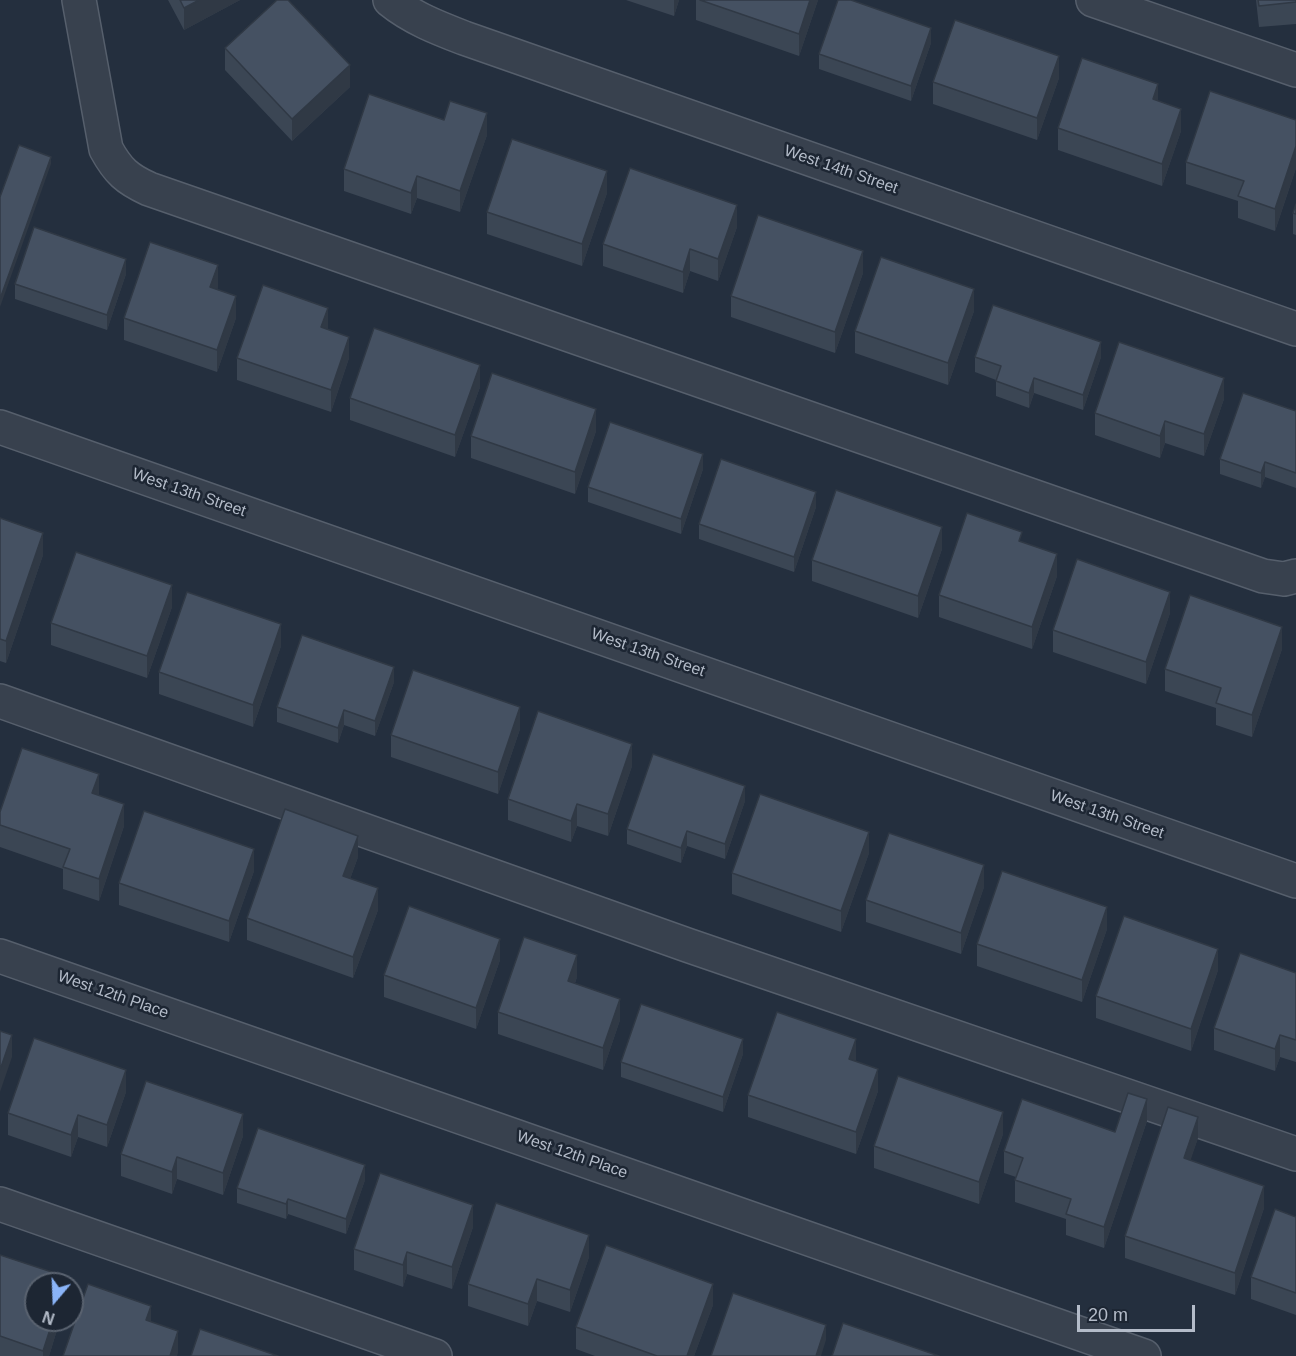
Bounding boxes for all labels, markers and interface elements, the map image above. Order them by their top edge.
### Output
street label: West 14th Street [782,142,900,198]
street label: West 13th Street [130,465,248,521]
street label: West 13th Street [589,625,707,681]
street label: West 13th Street [1048,787,1166,843]
street label: West 12th Place [55,967,171,1023]
street label: West 12th Place [514,1127,630,1183]
north arrow [24,1272,84,1332]
scale bar [1080,1293,1198,1331]
text: 20 m [1088,1305,1128,1325]
text: N [40,1308,57,1328]

